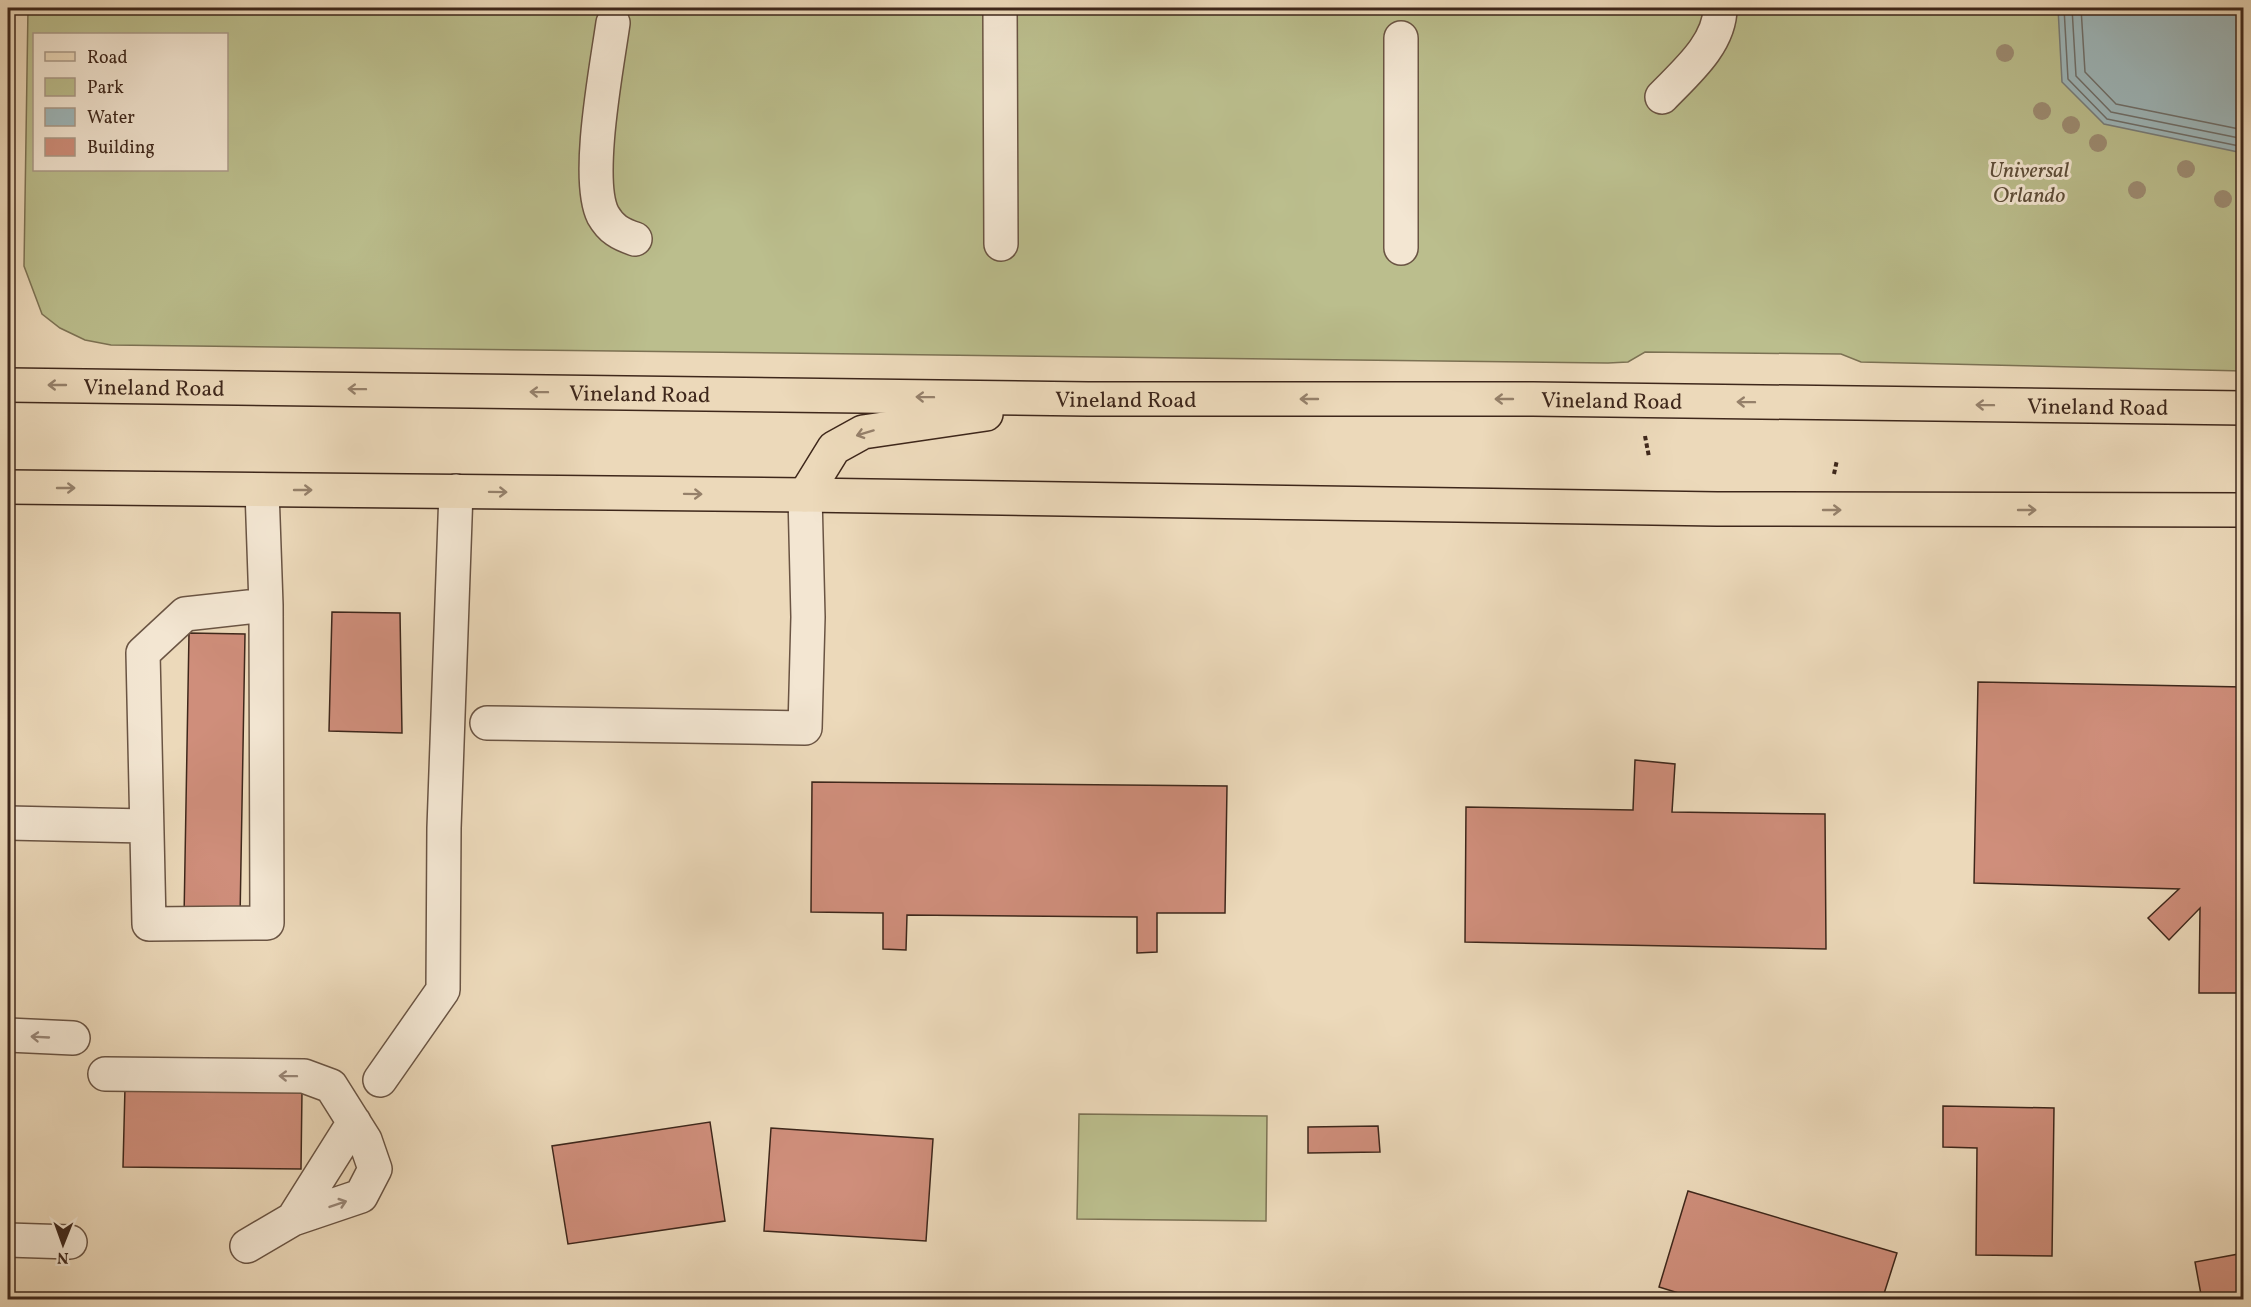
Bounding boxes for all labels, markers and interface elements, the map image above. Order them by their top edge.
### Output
legend [33,33,228,171]
text: Road [87,46,128,71]
text: Park [87,76,124,101]
text: Water [87,106,135,131]
text: Building [87,136,155,161]
park label: Universal Orlando [1989,156,2070,212]
street label: Vineland Road [83,373,225,406]
one-way arrow [47,379,67,391]
street label: Vineland Road [569,379,711,412]
one-way arrow [347,383,367,395]
one-way arrow [529,386,549,398]
street label: Vineland Road [1055,386,1197,417]
street label: Vineland Road [1541,386,1683,419]
one-way arrow [915,391,935,403]
street label: Vineland Road [2027,392,2169,425]
one-way arrow [1300,393,1320,405]
one-way arrow [1495,393,1515,405]
one-way arrow [1737,396,1757,407]
one-way arrow [1976,399,1996,411]
one-way arrow [856,428,875,439]
one-way arrow [55,482,75,493]
one-way arrow [292,484,312,496]
one-way arrow [487,486,507,497]
one-way arrow [682,488,702,499]
one-way arrow [1821,504,1841,516]
one-way arrow [2016,504,2036,516]
one-way arrow [31,1031,51,1042]
one-way arrow [278,1070,298,1082]
one-way arrow [328,1198,347,1209]
north arrow [33,1214,93,1274]
text: N [56,1246,69,1268]

